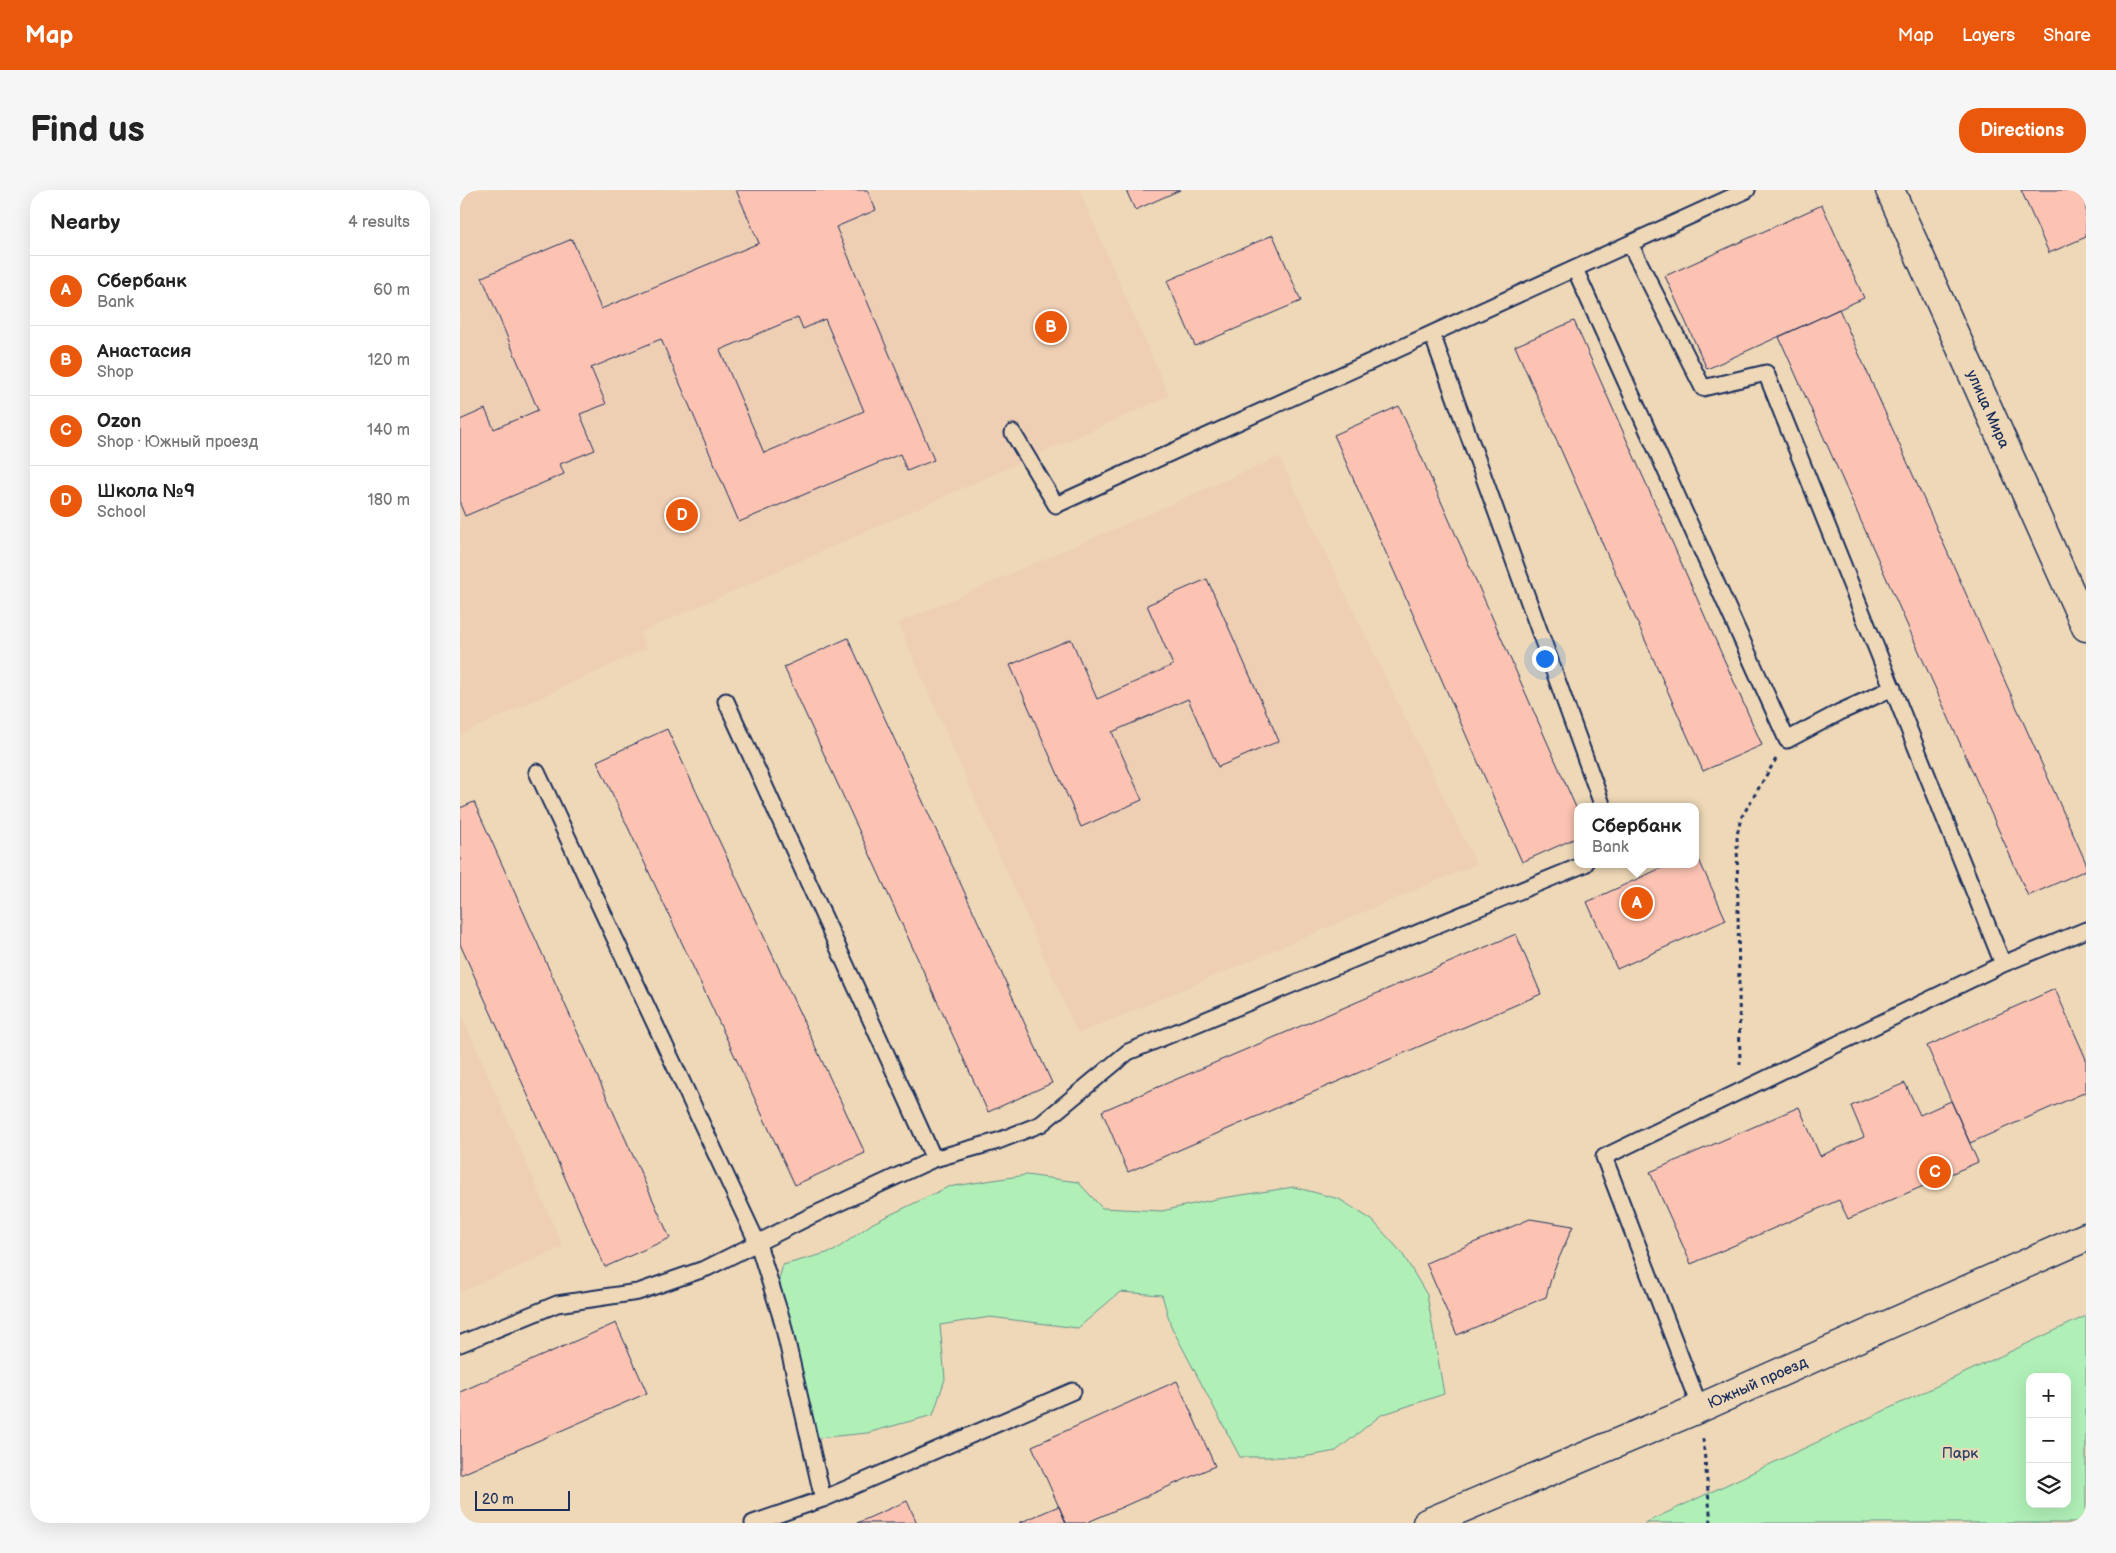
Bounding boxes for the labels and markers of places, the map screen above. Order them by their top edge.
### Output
pin: B [1035,308,1067,346]
pin: D [666,496,698,534]
pin: A [1621,884,1653,922]
pin: C [1919,1153,1951,1191]

